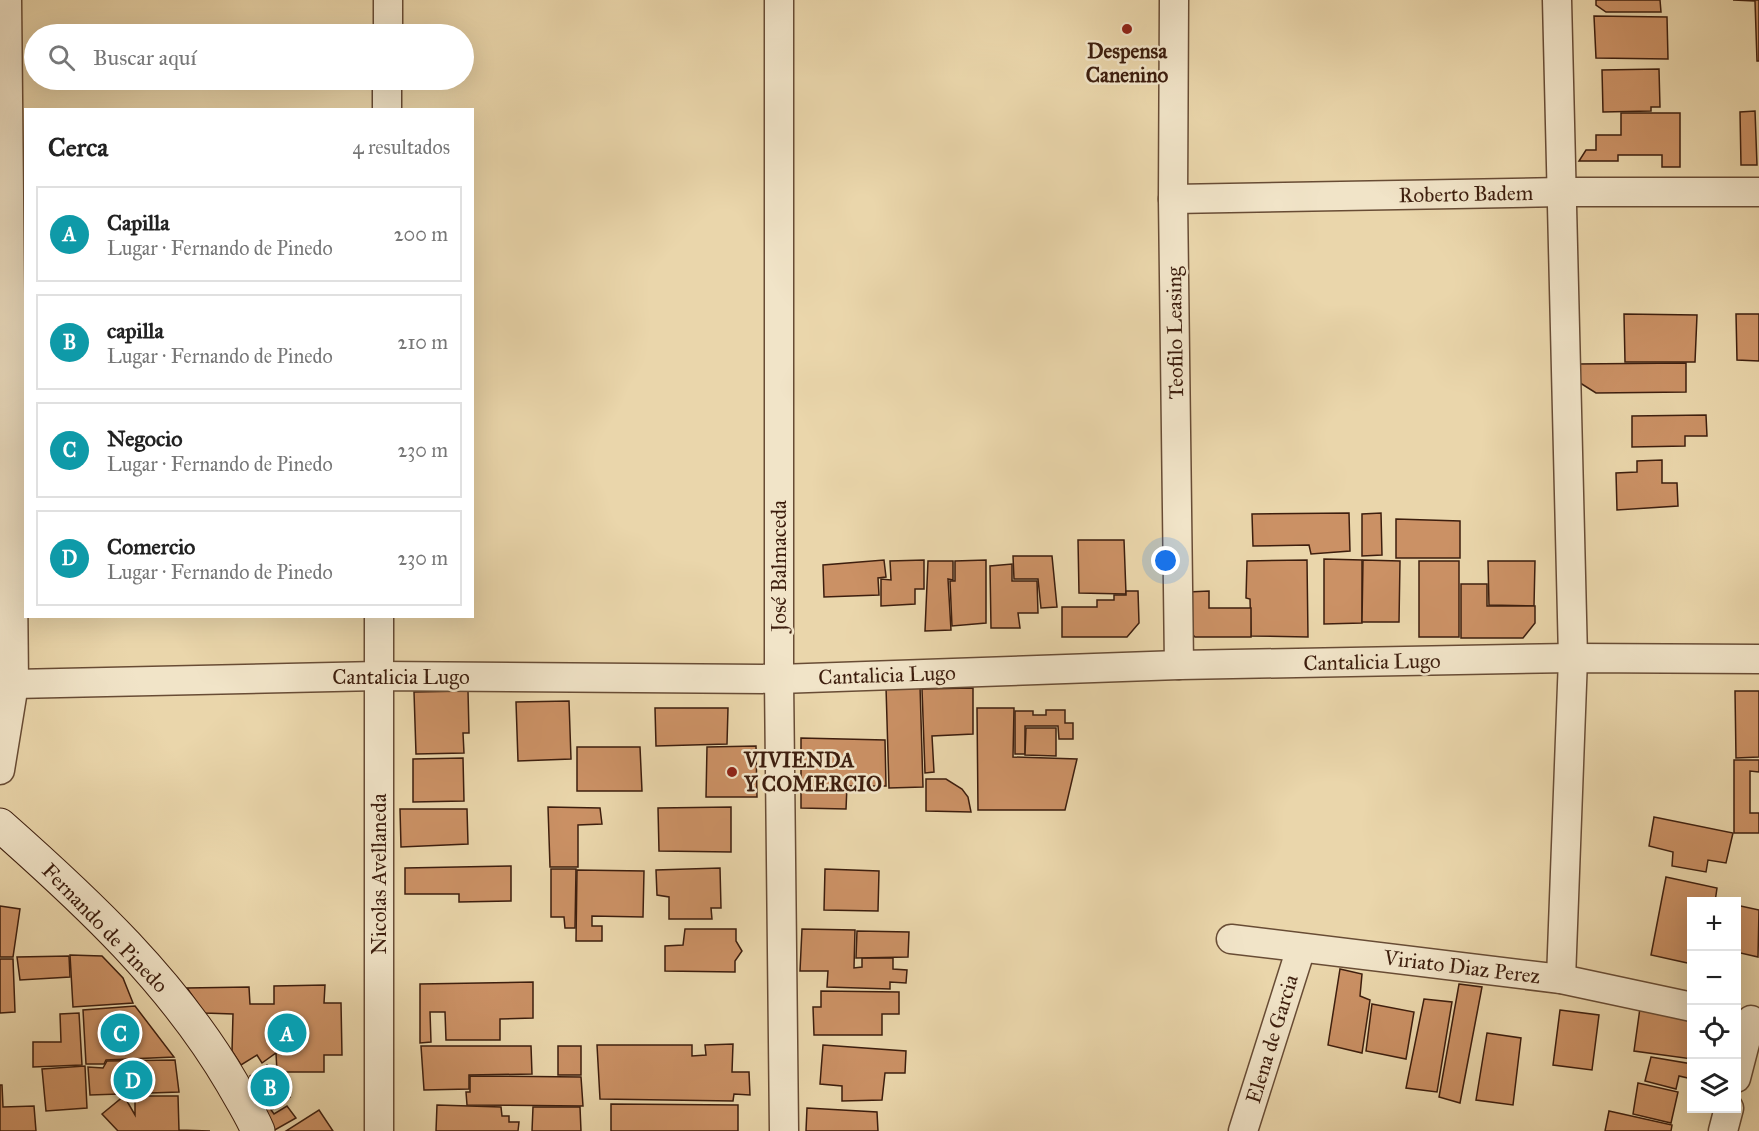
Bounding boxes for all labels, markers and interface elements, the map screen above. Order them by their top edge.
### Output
marker: Despensa Canenino [1120,22,1134,36]
search box [24,24,474,90]
place label: Despensa Canenino [1086,38,1169,88]
icon: search [45,41,78,74]
text: Buscar aquí [93,44,196,71]
text: Cerca [48,131,108,163]
text: 4 resultados [352,135,450,159]
street label: Roberto Badem [1399,180,1534,208]
text: Capilla [107,209,170,236]
text: A [63,222,76,246]
text: 200 m [394,222,448,246]
text: Lugar · Fernando de Pinedo [107,236,333,260]
street label: Teofilo Leasing [1161,266,1189,400]
text: capilla [107,317,164,344]
text: B [63,330,76,354]
text: 210 m [398,330,448,354]
text: Lugar · Fernando de Pinedo [107,344,333,368]
text: Negocio [107,425,182,452]
text: C [63,438,76,462]
text: 230 m [397,438,448,462]
text: Lugar · Fernando de Pinedo [107,452,333,476]
street label: José Balmaceda [766,500,792,634]
text: Comercio [107,533,195,560]
text: D [62,546,77,570]
text: 230 m [397,546,448,570]
your location [1151,546,1180,575]
text: Lugar · Fernando de Pinedo [107,560,333,584]
street label: Cantalicia Lugo [1303,648,1441,676]
street label: Cantalicia Lugo [818,660,956,690]
street label: Cantalicia Lugo [332,664,470,690]
place label: VIVIENDA Y COMERCIO [743,747,882,797]
marker: VIVIENDA Y COMERCIO [725,765,739,779]
street label: Nicolas Avellaneda [366,793,392,955]
street label: Fernando de Pinedo [37,858,174,998]
map controls [1687,897,1741,1113]
button: + [1687,897,1741,951]
street label: Viriato Diaz Perez [1381,944,1542,990]
button: − [1687,951,1741,1005]
street label: Elena de Garcia [1240,971,1304,1107]
button: locate [1687,1005,1741,1059]
pin: C [100,1010,140,1056]
pin: A [268,1010,306,1056]
pin: D [114,1058,152,1102]
button: layers [1687,1059,1741,1113]
pin: B [250,1064,290,1110]

